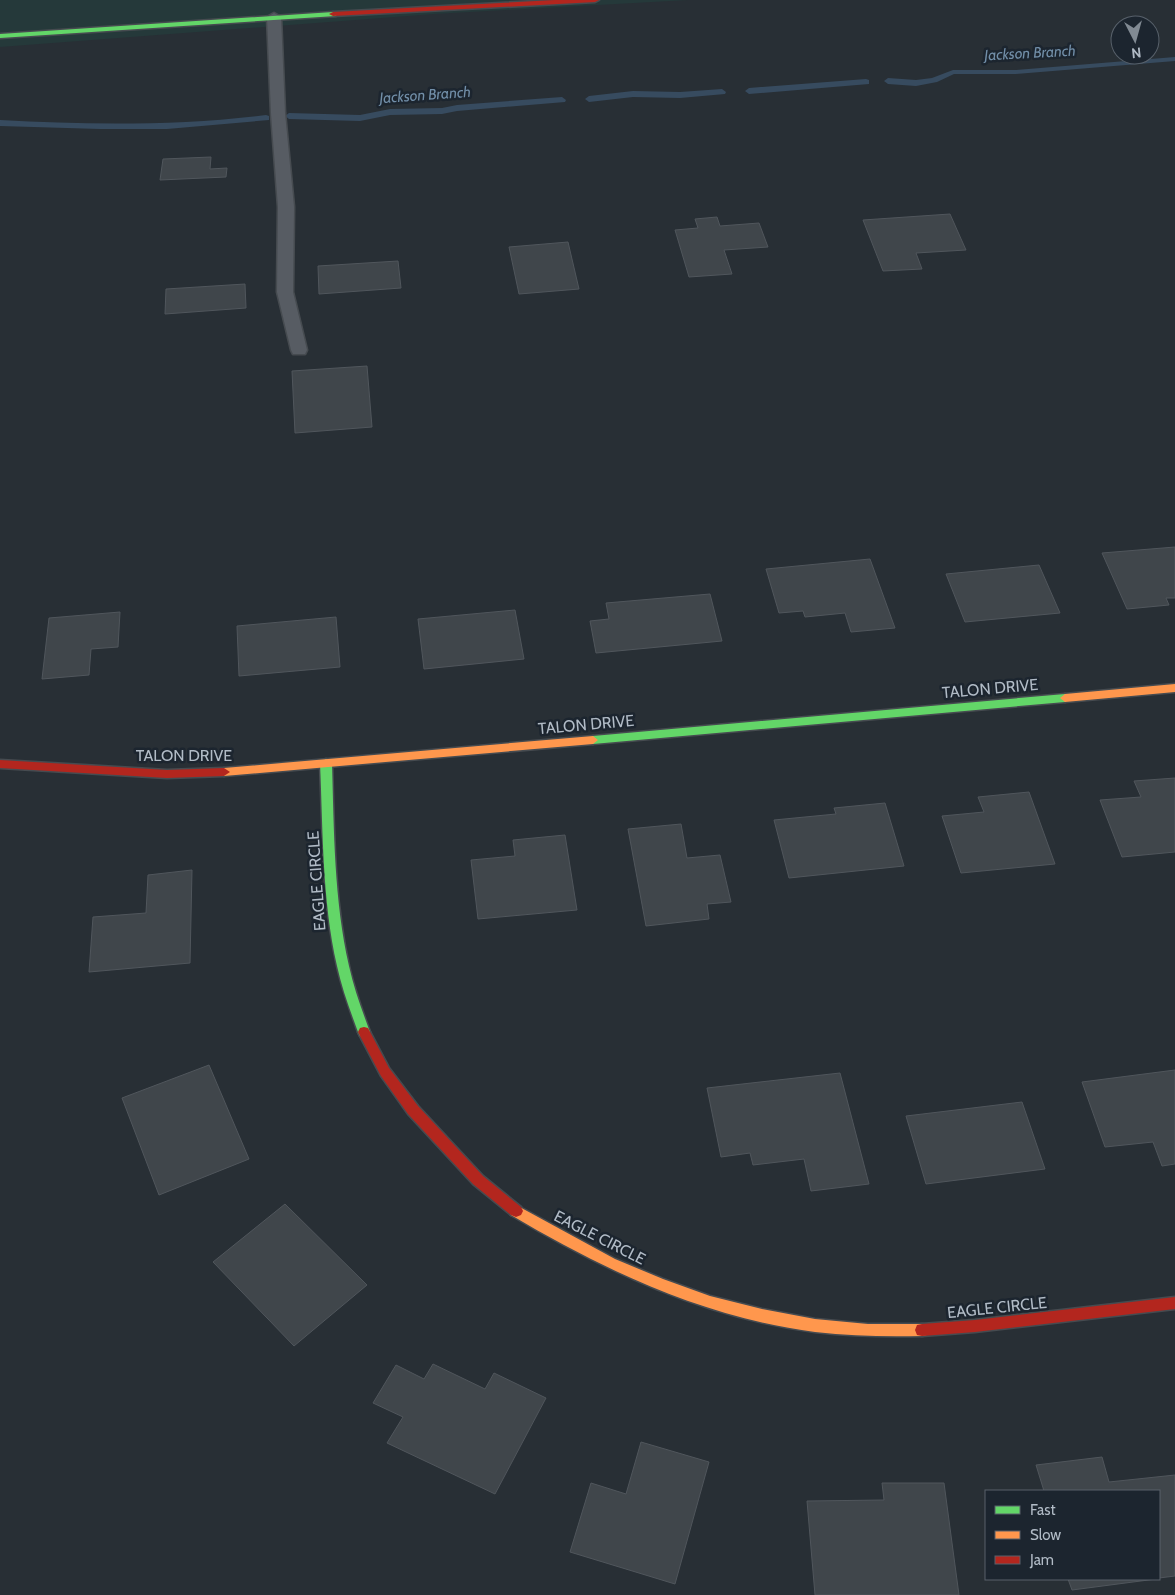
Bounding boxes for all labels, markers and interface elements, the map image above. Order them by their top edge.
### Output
north arrow [1110,15,1160,65]
water label: Jackson Branch [982,42,1076,64]
text: N [1130,43,1142,62]
water label: Jackson Branch [377,83,471,107]
street label: TALON DRIVE [941,675,1039,702]
street label: TALON DRIVE [537,711,635,738]
street label: TALON DRIVE [136,746,232,765]
street label: EAGLE CIRCLE [304,830,329,932]
street label: EAGLE CIRCLE [551,1206,649,1269]
street label: EAGLE CIRCLE [946,1293,1048,1322]
legend [985,1490,1160,1580]
text: Fast [1030,1501,1055,1519]
text: Slow [1030,1526,1061,1544]
text: Jam [1029,1551,1054,1569]

